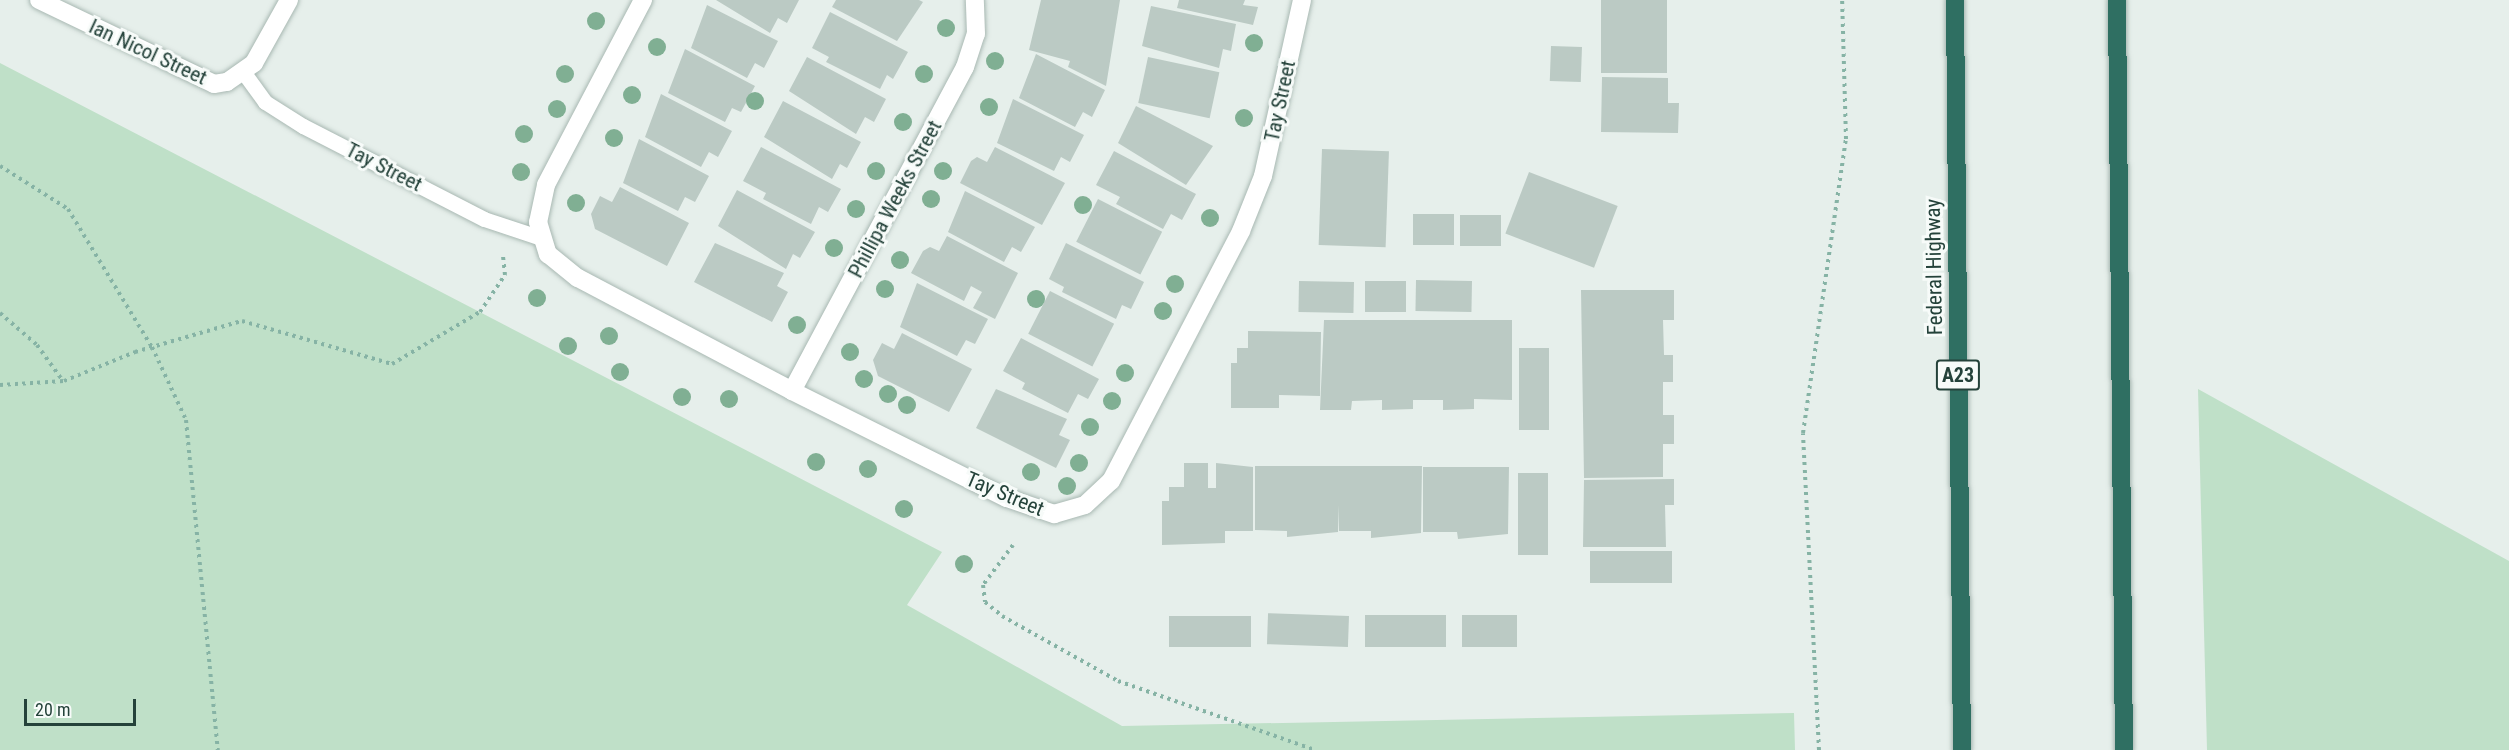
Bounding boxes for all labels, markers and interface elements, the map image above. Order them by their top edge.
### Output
street label: Ian Nicol Street [85,14,211,90]
street label: Tay Street [1259,58,1301,144]
street label: Phillipa Weeks Street [843,116,947,282]
street label: Tay Street [342,137,426,197]
street label: Federal Highway [1920,199,1948,335]
road number: A23 [1936,358,1980,392]
street label: Tay Street [962,466,1048,522]
scale bar [27,687,140,725]
text: 20 m [35,699,70,720]

